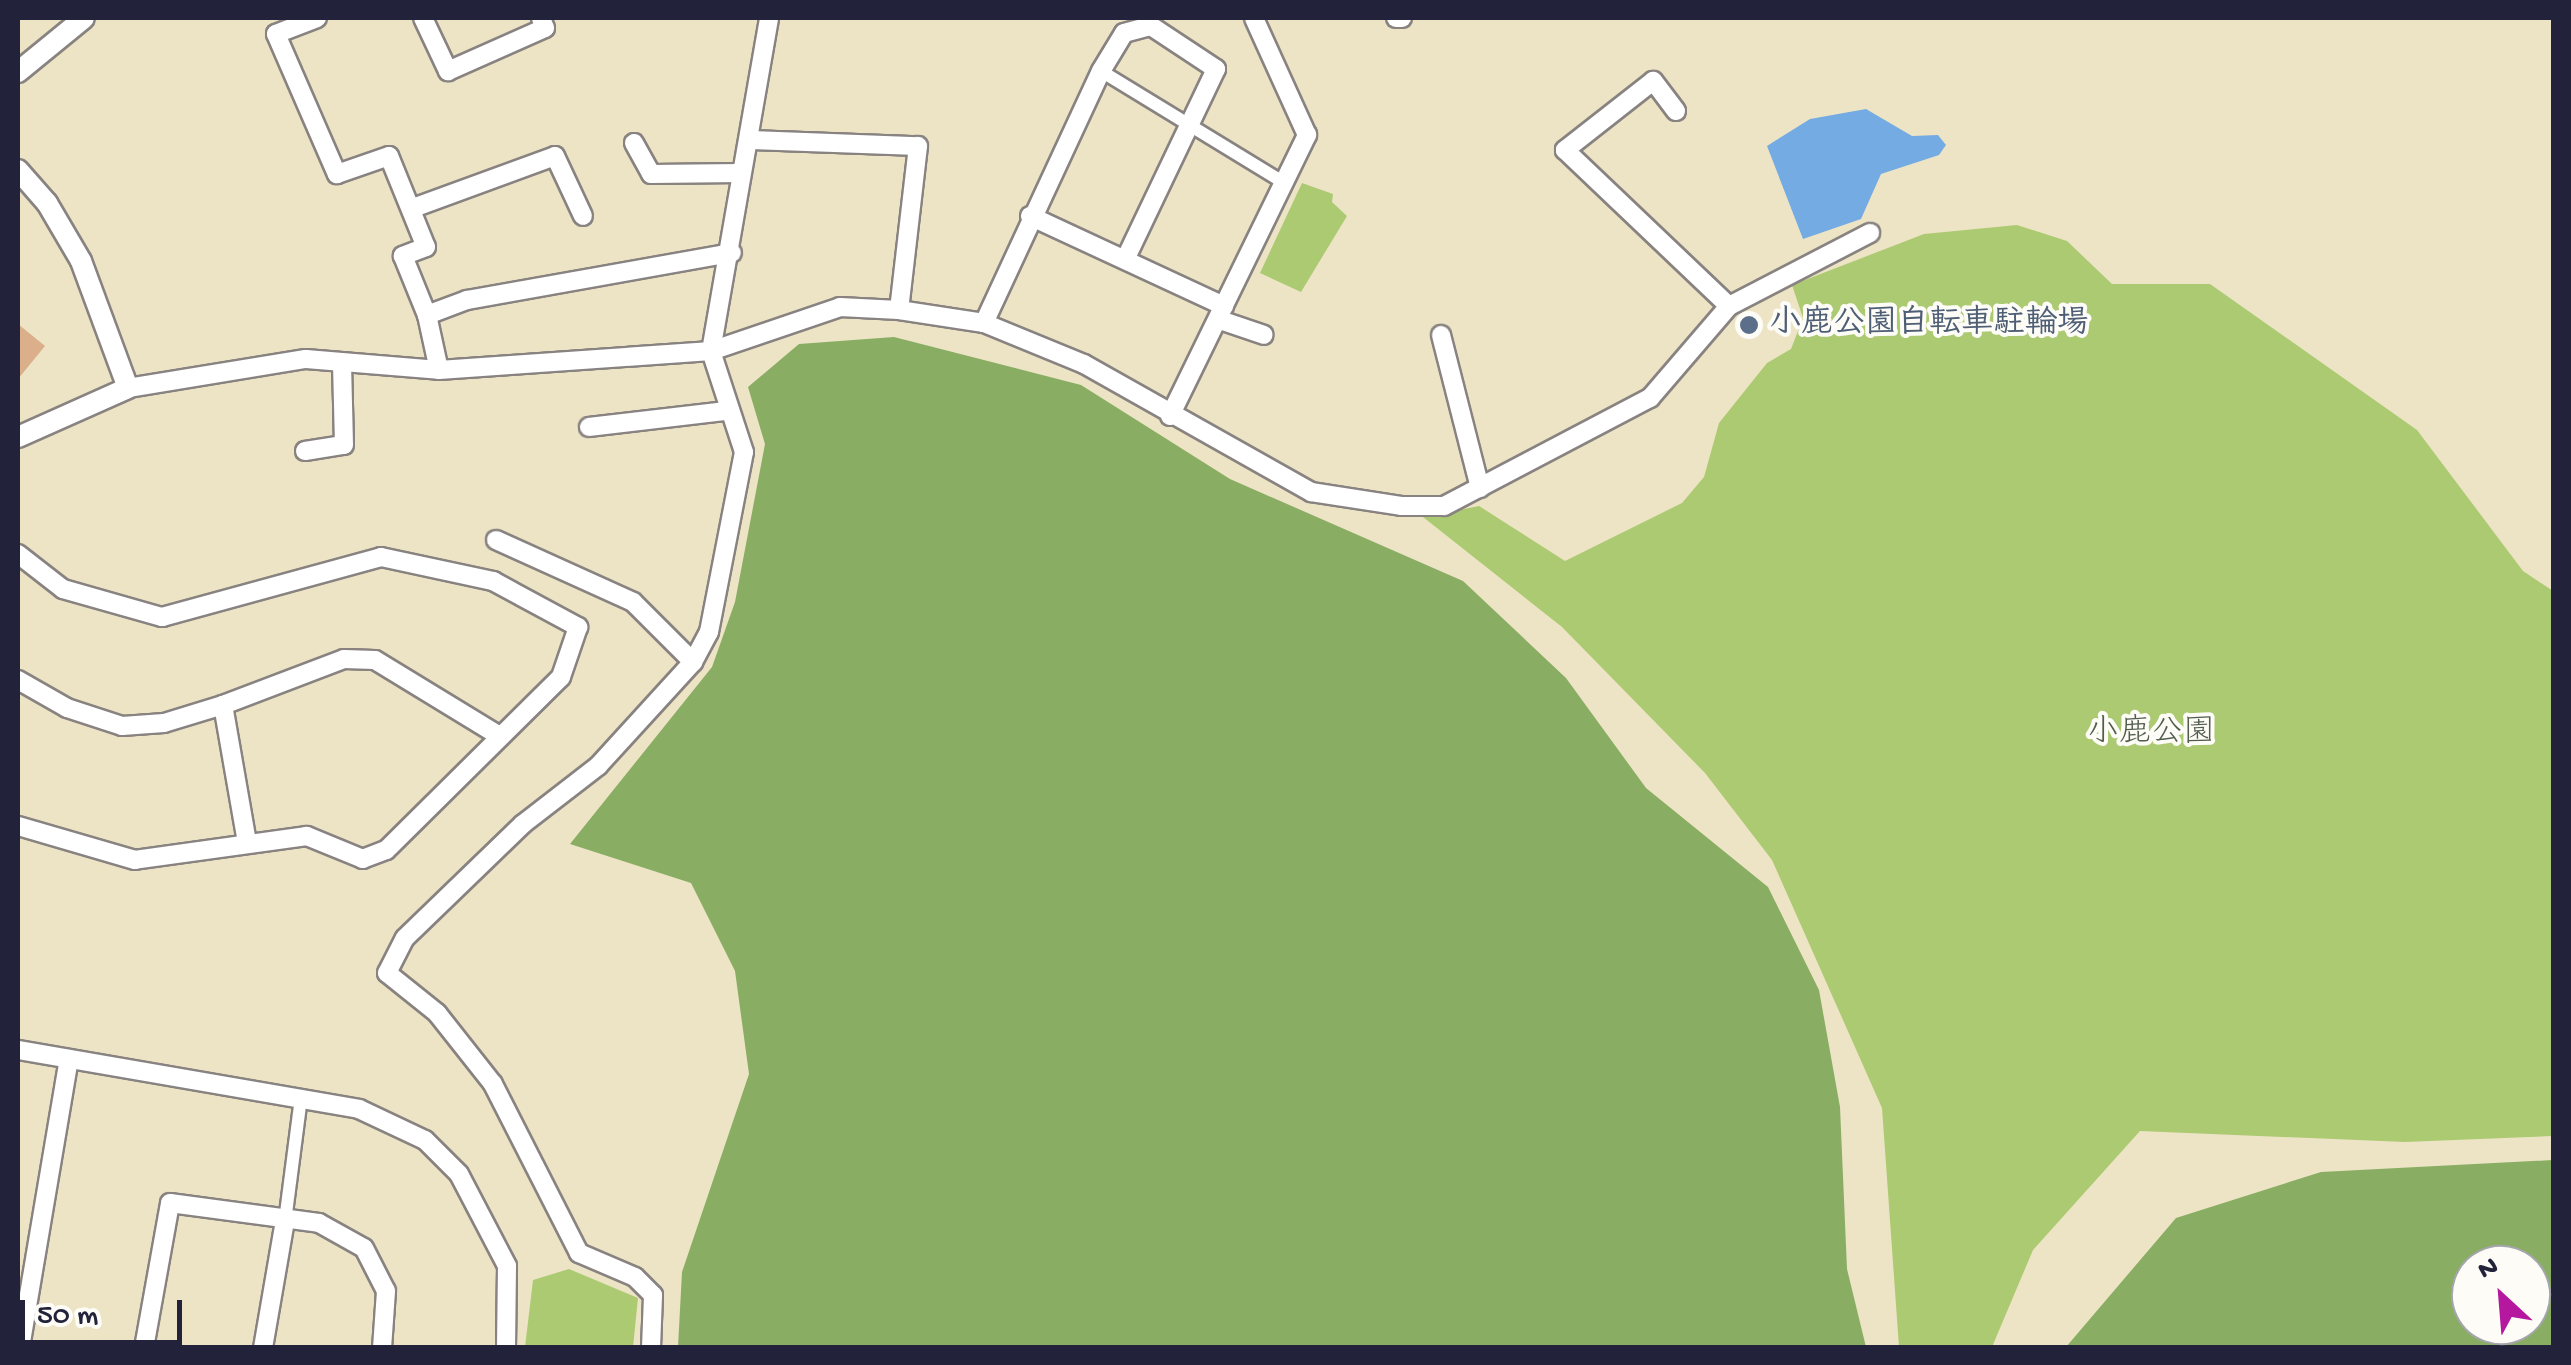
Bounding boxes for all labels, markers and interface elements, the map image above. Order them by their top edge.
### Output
place label: 小鹿公園自転車駐輪場 [1769,306,2089,344]
marker: 小鹿公園自転車駐輪場 [1738,314,1760,336]
park label: 小鹿公園 [2087,715,2215,753]
north arrow [2451,1245,2551,1345]
text: N [2473,1251,2504,1288]
scale bar [25,1280,188,1342]
text: 50 m [37,1300,98,1335]

